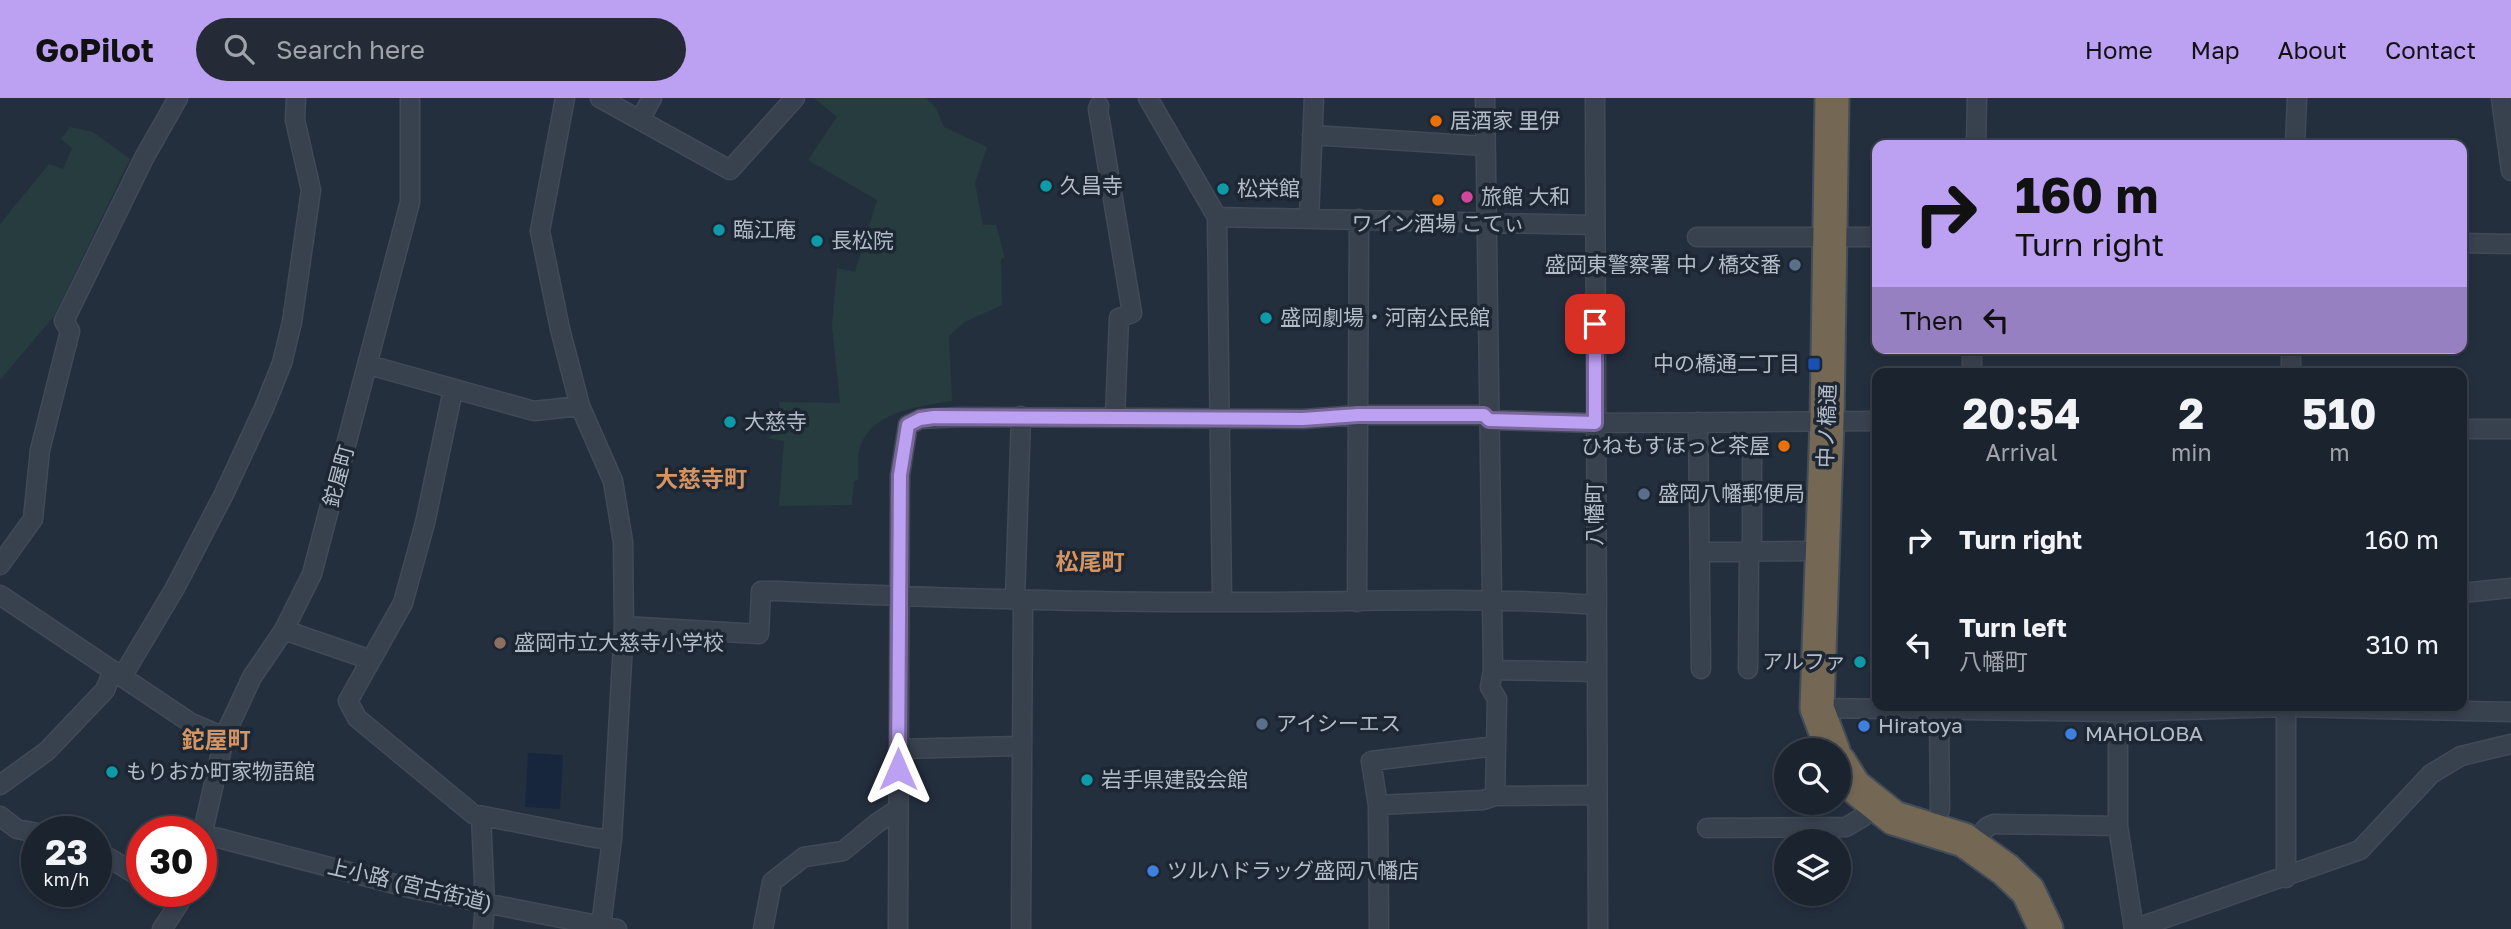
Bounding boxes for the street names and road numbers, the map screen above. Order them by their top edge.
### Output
street label: 中ノ橋通 [1812,384,1840,468]
street label: 鉈屋町 [317,442,359,510]
street label: 八幡町 [1581,483,1607,546]
street label: 上小路 (宮古街道) [325,852,495,916]

